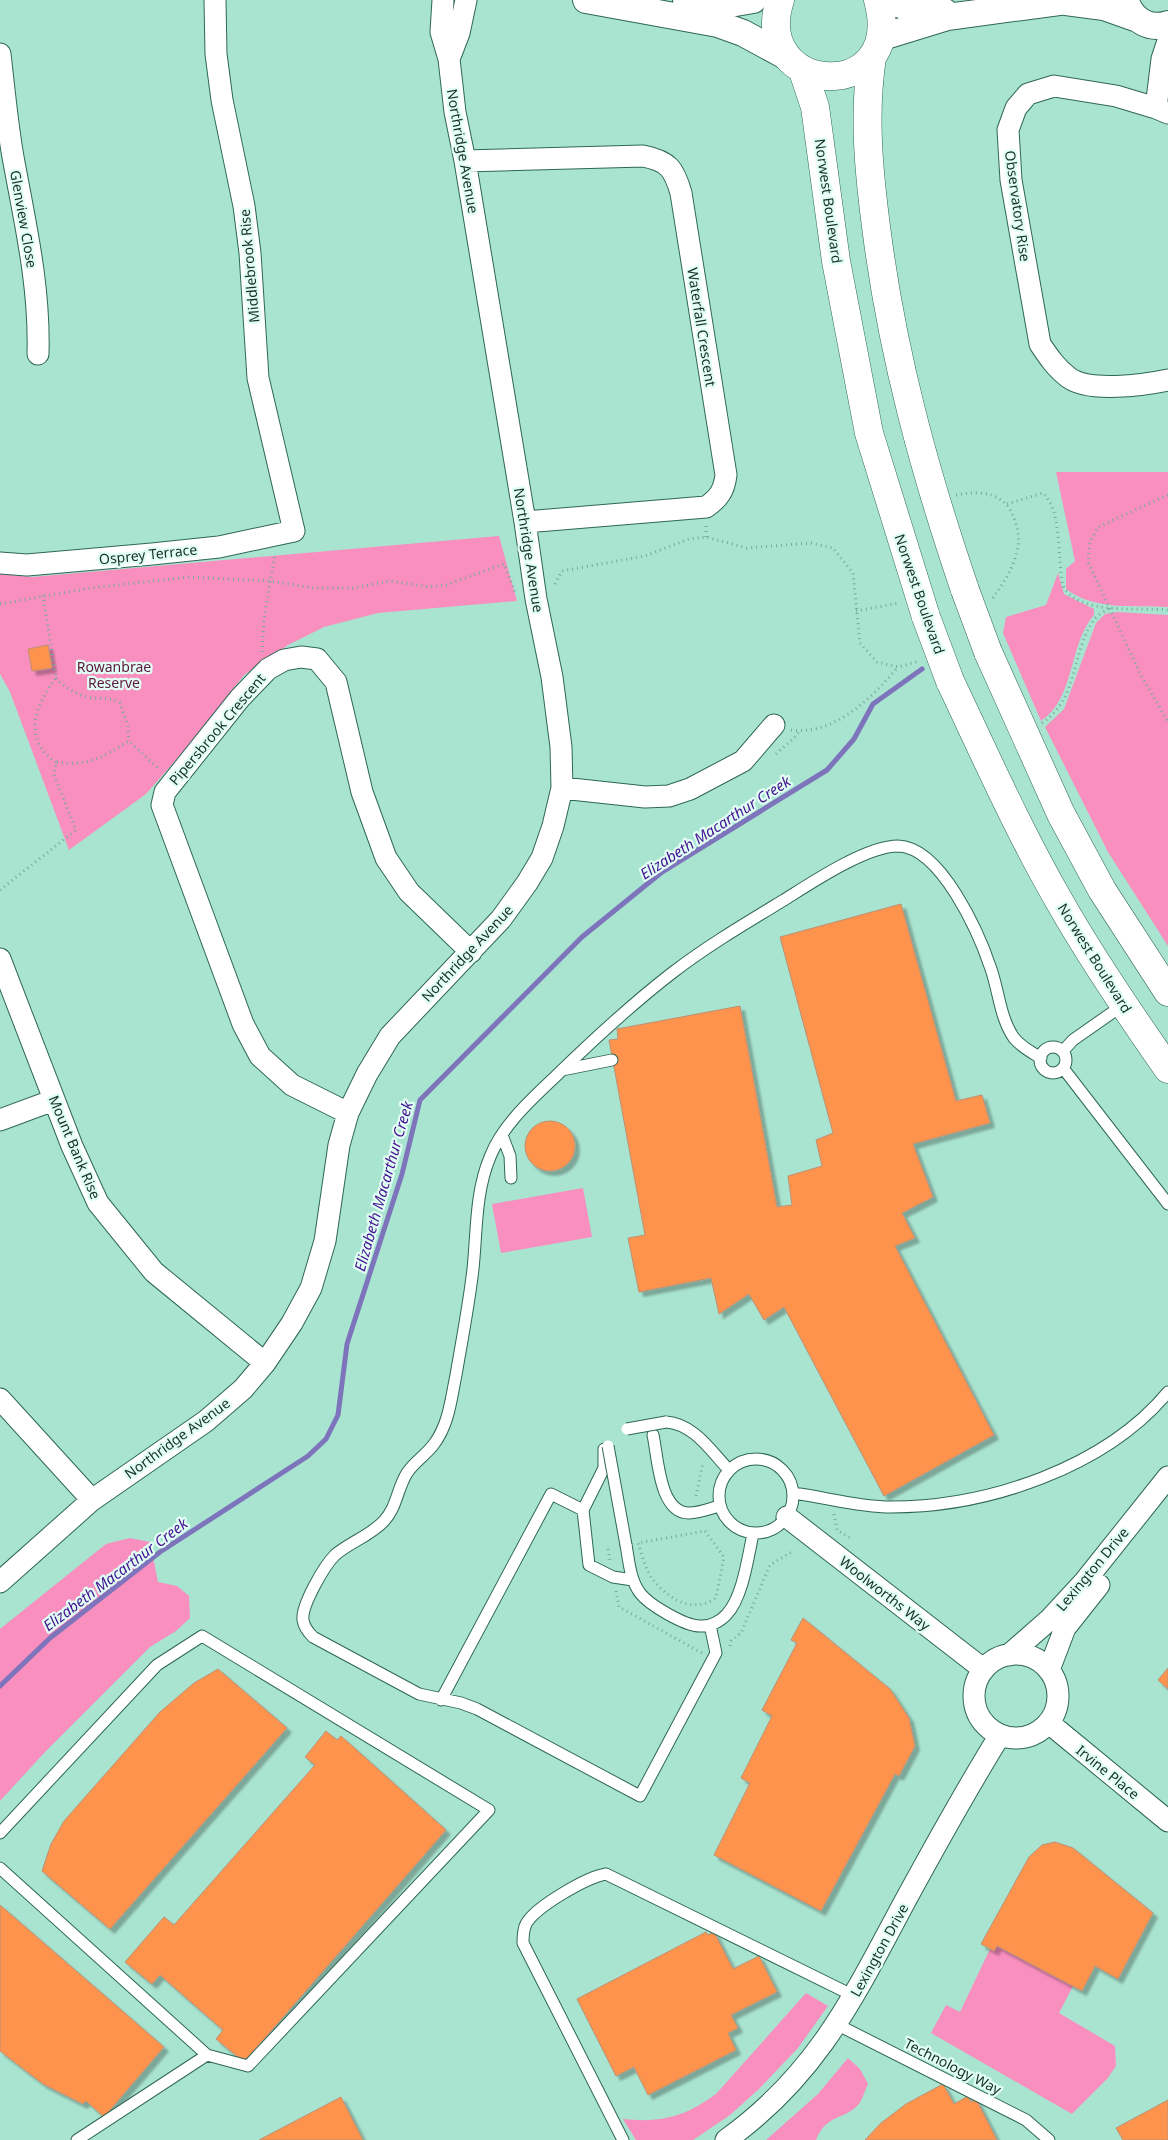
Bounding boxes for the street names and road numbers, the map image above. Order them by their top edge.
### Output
street label: Northridge Avenue [443,87,483,215]
street label: Norwest Boulevard [811,137,847,265]
street label: Observatory Rise [1001,149,1035,263]
street label: Glenview Close [6,169,42,269]
street label: Middlebrook Rise [235,208,263,324]
street label: Waterfall Crescent [683,266,721,388]
street label: Northridge Avenue [510,486,548,614]
street label: Norwest Boulevard [891,531,949,657]
street label: Osprey Terrace [98,539,198,569]
street label: Pipersbrook Crescent [165,669,269,789]
street label: Northridge Avenue [417,900,517,1006]
street label: Norwest Boulevard [1054,900,1136,1016]
street label: Mount Bank Rise [45,1092,105,1202]
street label: Northridge Avenue [120,1393,234,1483]
street label: Lexington Drive [1051,1523,1133,1615]
street label: Woolworths Way [836,1552,935,1635]
street label: Irvine Place [1072,1741,1144,1803]
street label: Lexington Drive [846,1900,912,2000]
street label: Technology Way [901,2033,1005,2099]

